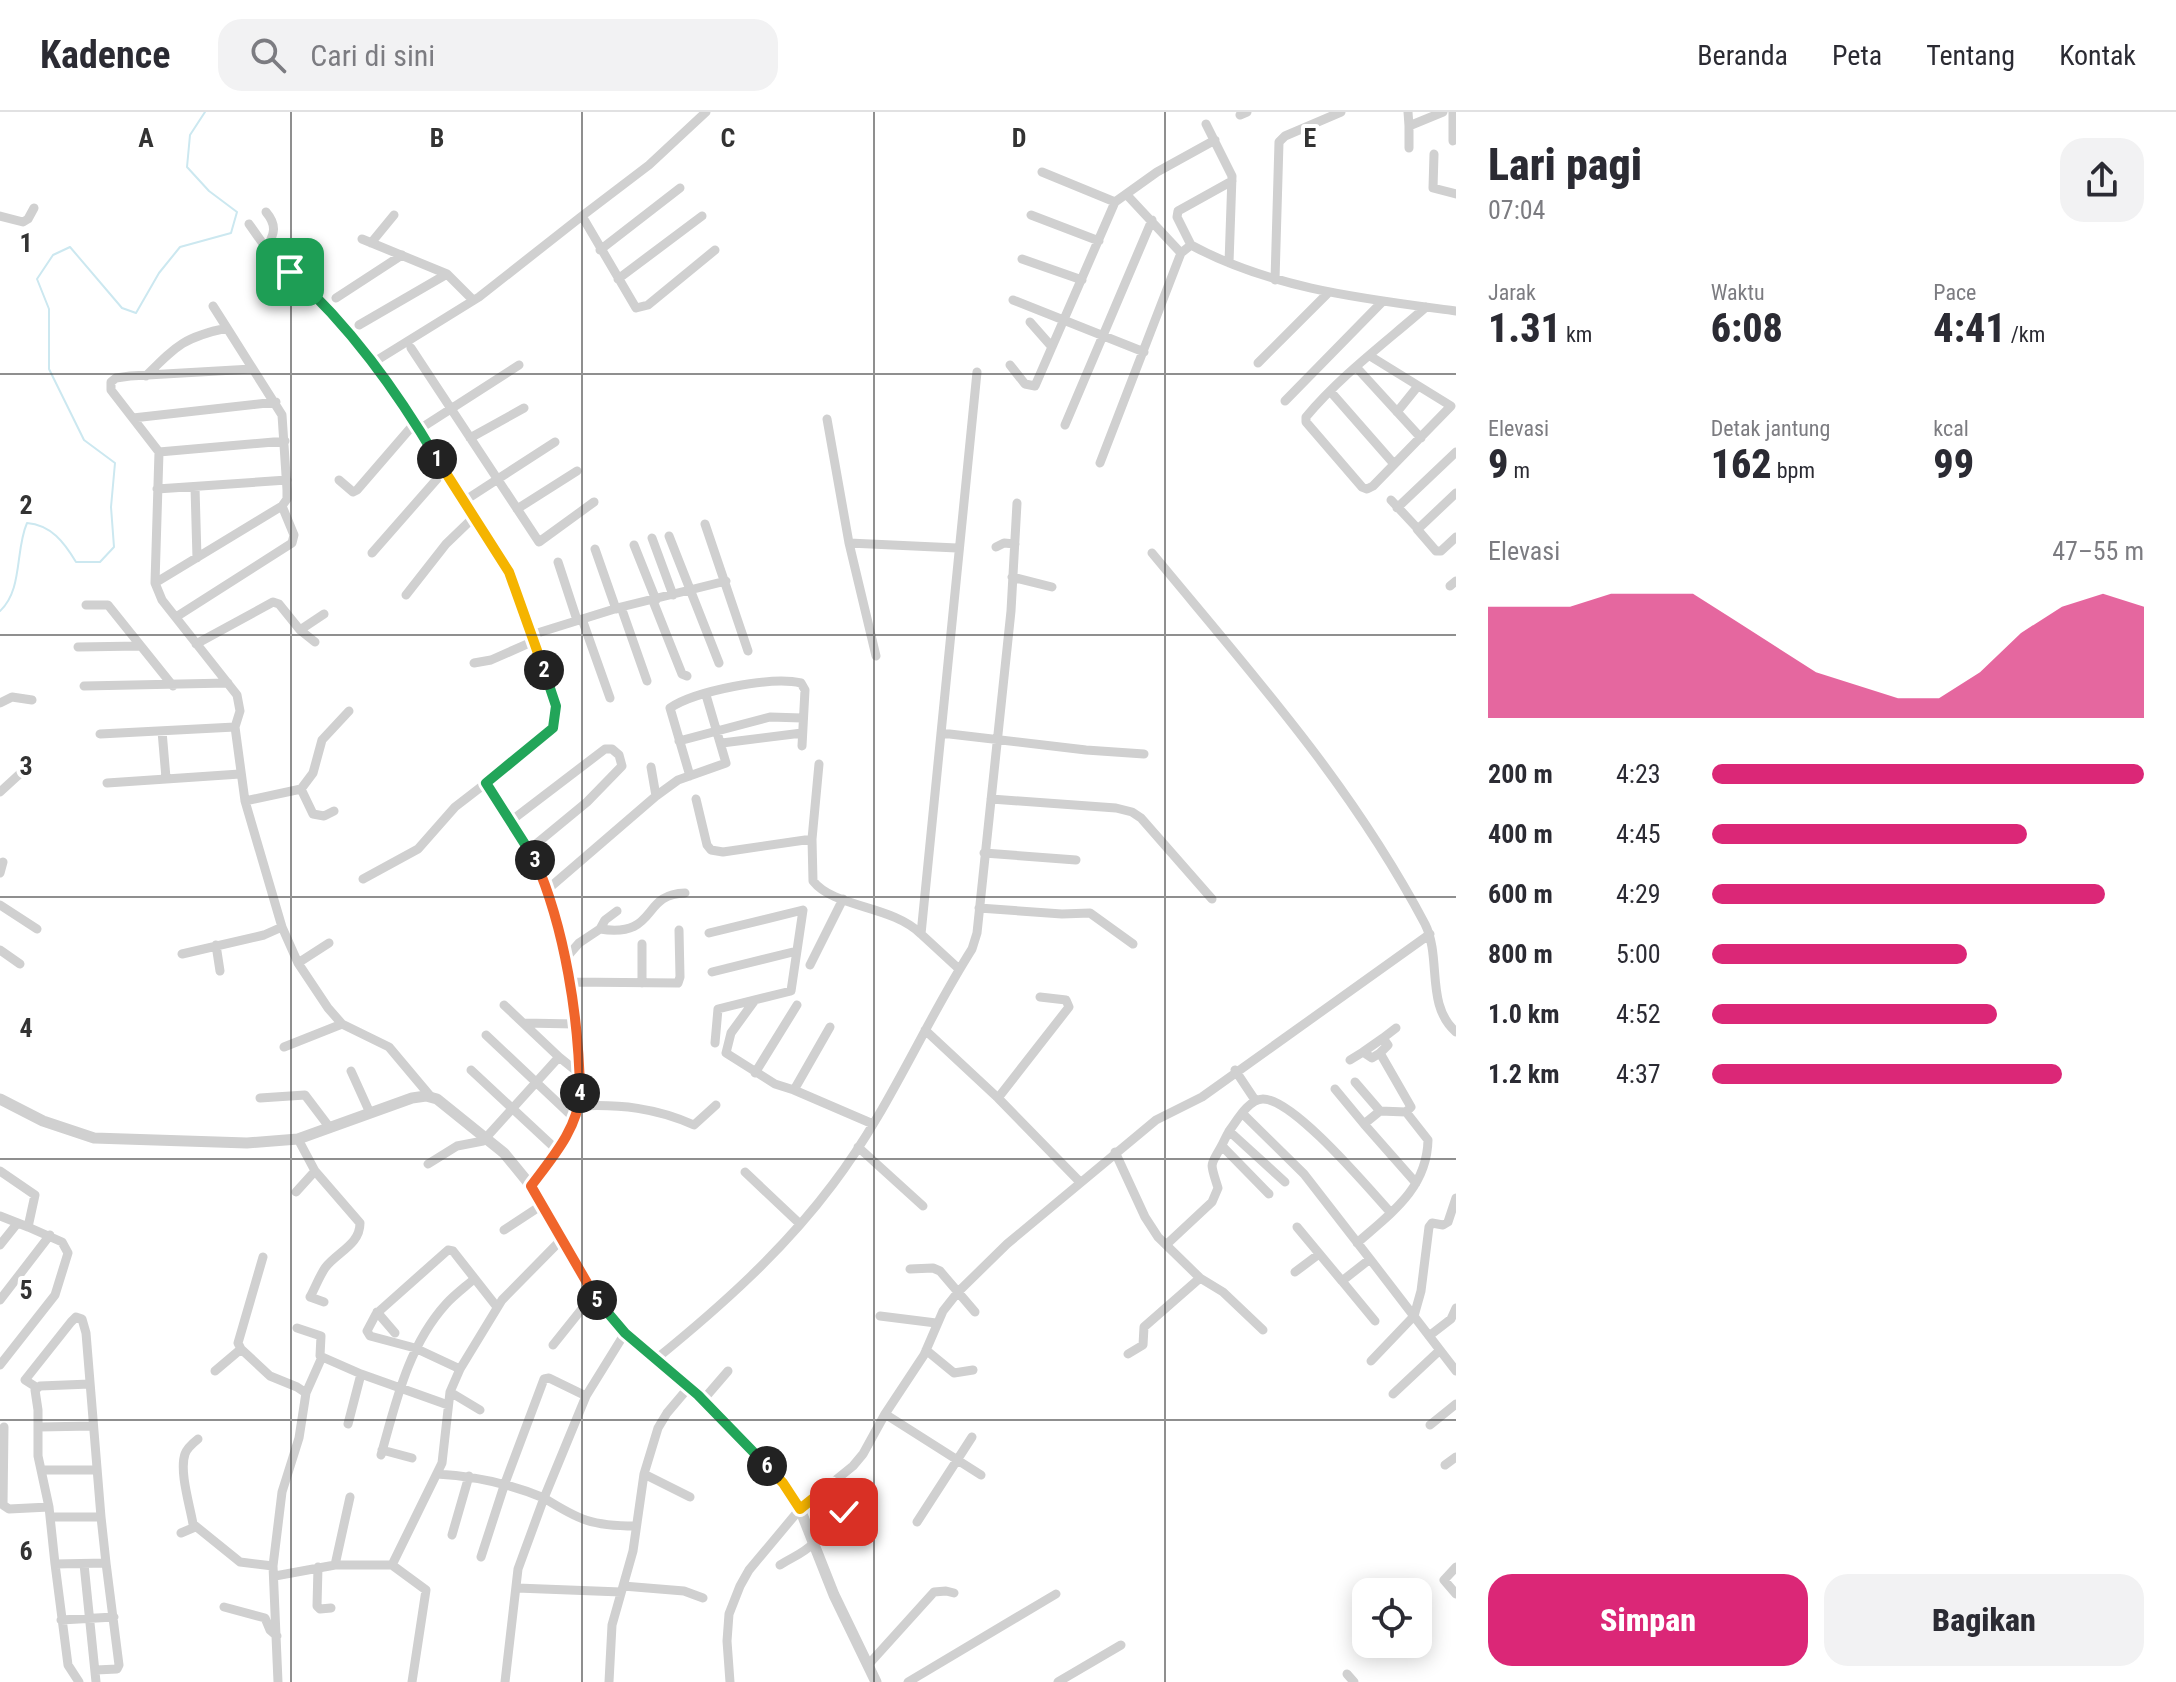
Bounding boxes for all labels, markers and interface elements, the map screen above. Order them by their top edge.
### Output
search box [218,19,778,91]
text: Kadence [40,33,170,77]
icon: search [246,33,290,77]
text: Cari di sini [310,38,435,73]
text: Beranda [1697,39,1788,72]
text: Peta [1832,39,1882,72]
text: Tentang [1926,39,2015,72]
text: Kontak [2059,39,2136,72]
text: A [138,123,154,153]
text: B [430,123,444,153]
text: C [721,123,736,153]
text: D [1012,123,1026,153]
text: E [1304,123,1317,153]
button: share [2060,138,2144,222]
text: Lari pagi [1488,139,1642,191]
text: 07:04 [1488,195,1545,225]
text: 1 [19,228,33,258]
pin [256,238,324,306]
icon: arrive [268,250,312,294]
text: Jarak [1488,280,1536,305]
text: Waktu [1711,280,1765,305]
text: Pace [1933,280,1976,305]
text: 1.31 [1488,305,1561,352]
text: 6:08 [1711,305,1783,352]
text: 4:41 [1933,305,2006,352]
text: km [1561,322,1592,347]
text: /km [2006,322,2045,347]
text: Elevasi [1488,416,1549,441]
text: Detak jantung [1711,416,1830,441]
text: kcal [1933,416,1969,441]
pin: 1 [417,439,457,479]
text: 9 [1488,441,1508,488]
text: 162 [1711,441,1772,488]
text: 99 [1933,441,1974,488]
text: 1 [431,446,443,471]
text: m [1508,458,1530,483]
text: bpm [1772,458,1815,483]
text: 2 [19,490,33,520]
text: Elevasi [1488,536,1560,566]
text: 47–55 m [2052,536,2144,566]
pin: 2 [524,650,564,690]
text: 2 [538,657,550,682]
text: 3 [19,751,33,781]
text: 200 m [1488,759,1553,789]
text: 4:23 [1616,759,1661,789]
text: 400 m [1488,819,1553,849]
text: 4:45 [1616,819,1661,849]
pin: 3 [515,840,555,880]
text: 3 [529,847,541,872]
text: 600 m [1488,879,1553,909]
text: 4:29 [1616,879,1661,909]
text: 800 m [1488,939,1553,969]
text: 5:00 [1616,939,1661,969]
text: 1.0 km [1488,999,1560,1029]
text: 4:52 [1616,999,1661,1029]
text: 4 [19,1013,33,1043]
text: 1.2 km [1488,1059,1560,1089]
text: 4:37 [1616,1059,1661,1089]
pin: 4 [560,1073,600,1113]
text: 4 [574,1080,586,1105]
text: 5 [19,1275,33,1305]
pin: 5 [577,1280,617,1320]
text: 5 [591,1287,603,1312]
pin: 6 [747,1446,787,1486]
text: 6 [761,1453,773,1478]
pin [810,1478,878,1546]
icon: check [822,1490,866,1534]
text: 6 [19,1536,33,1566]
button: Simpan [1488,1574,1808,1666]
button: Bagikan [1824,1574,2144,1666]
map controls [1352,1578,1432,1658]
button: locate [1352,1578,1432,1658]

